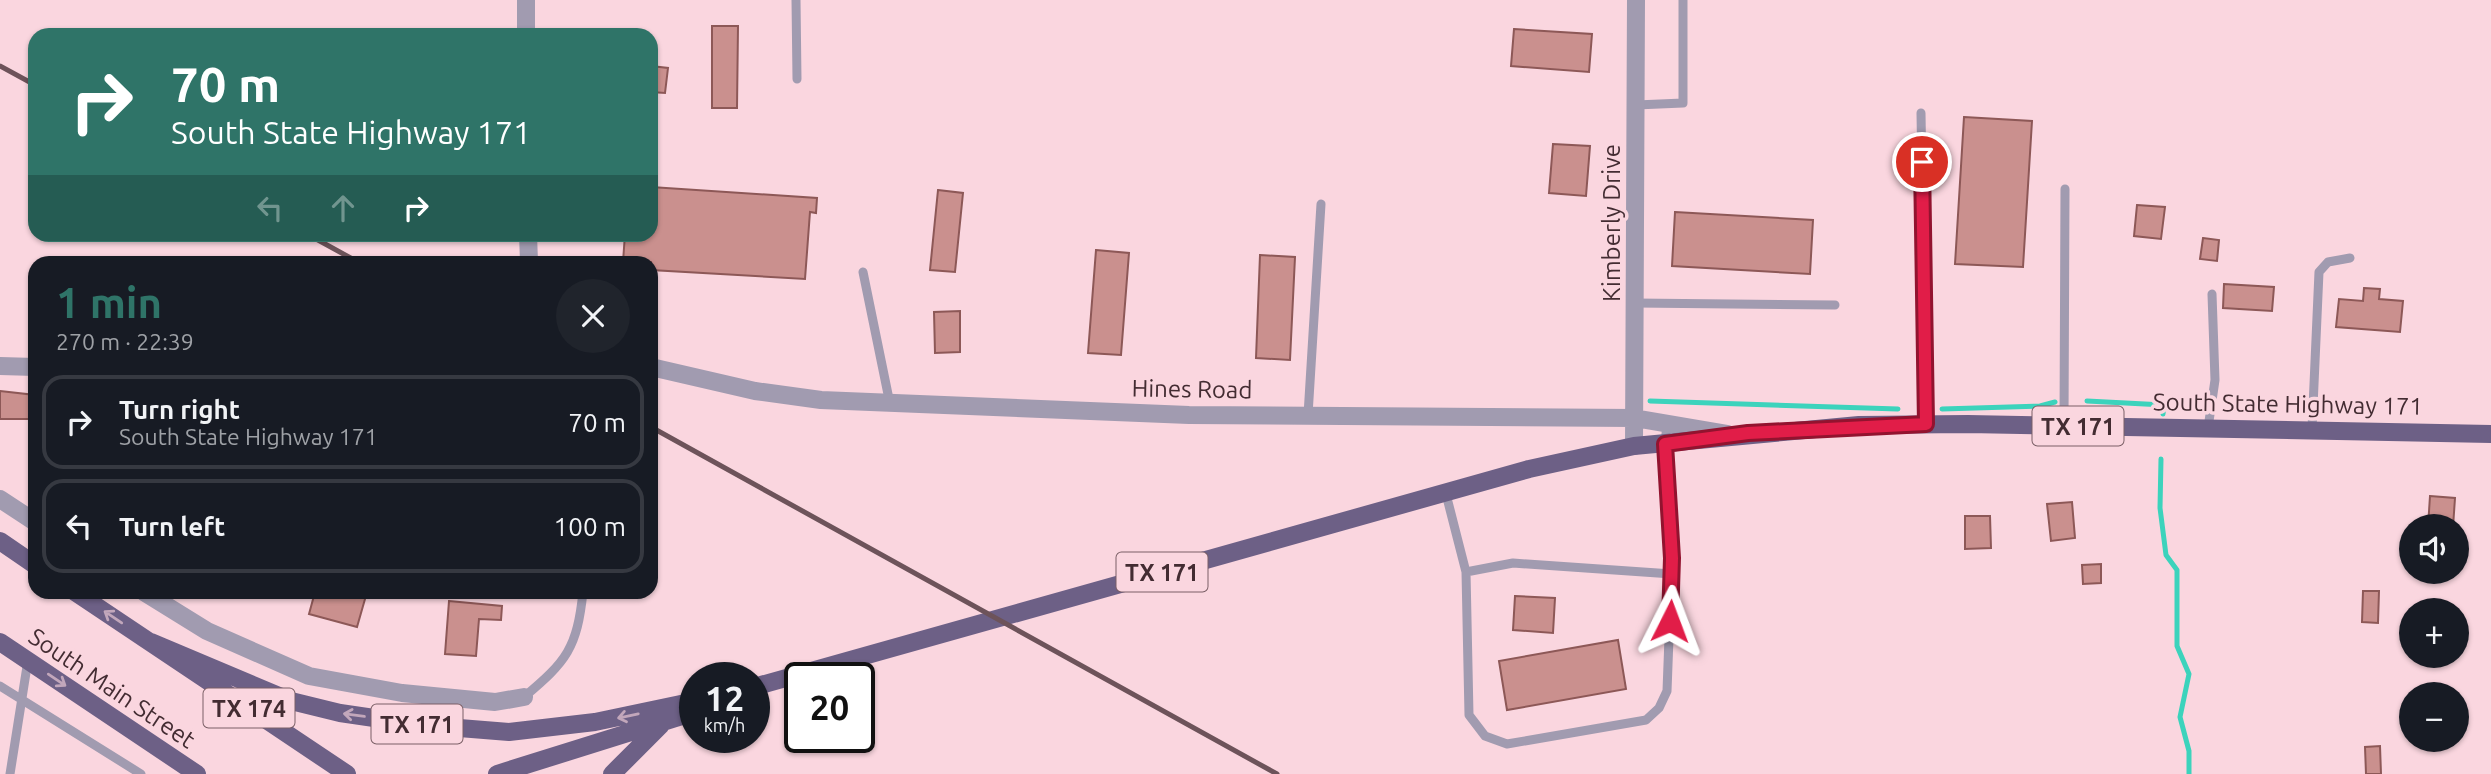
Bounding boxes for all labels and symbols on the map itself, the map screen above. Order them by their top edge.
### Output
pin [1892,132,1952,192]
street label: Kimberly Drive [1598,144,1625,302]
street label: Hines Road [1131,374,1253,404]
street label: South State Highway 171 [2153,388,2423,420]
road number: TX 171 [2032,406,2124,446]
road number: TX 171 [1116,552,1208,592]
position arrow [1633,584,1707,658]
one-way arrow [104,610,123,624]
street label: South Main Street [24,623,201,754]
speed limit sign: 20 [784,662,875,753]
one-way arrow [47,673,66,687]
road number: TX 174 [204,688,294,728]
road number: TX 171 [372,704,462,744]
one-way arrow [343,709,366,722]
one-way arrow [617,709,640,723]

